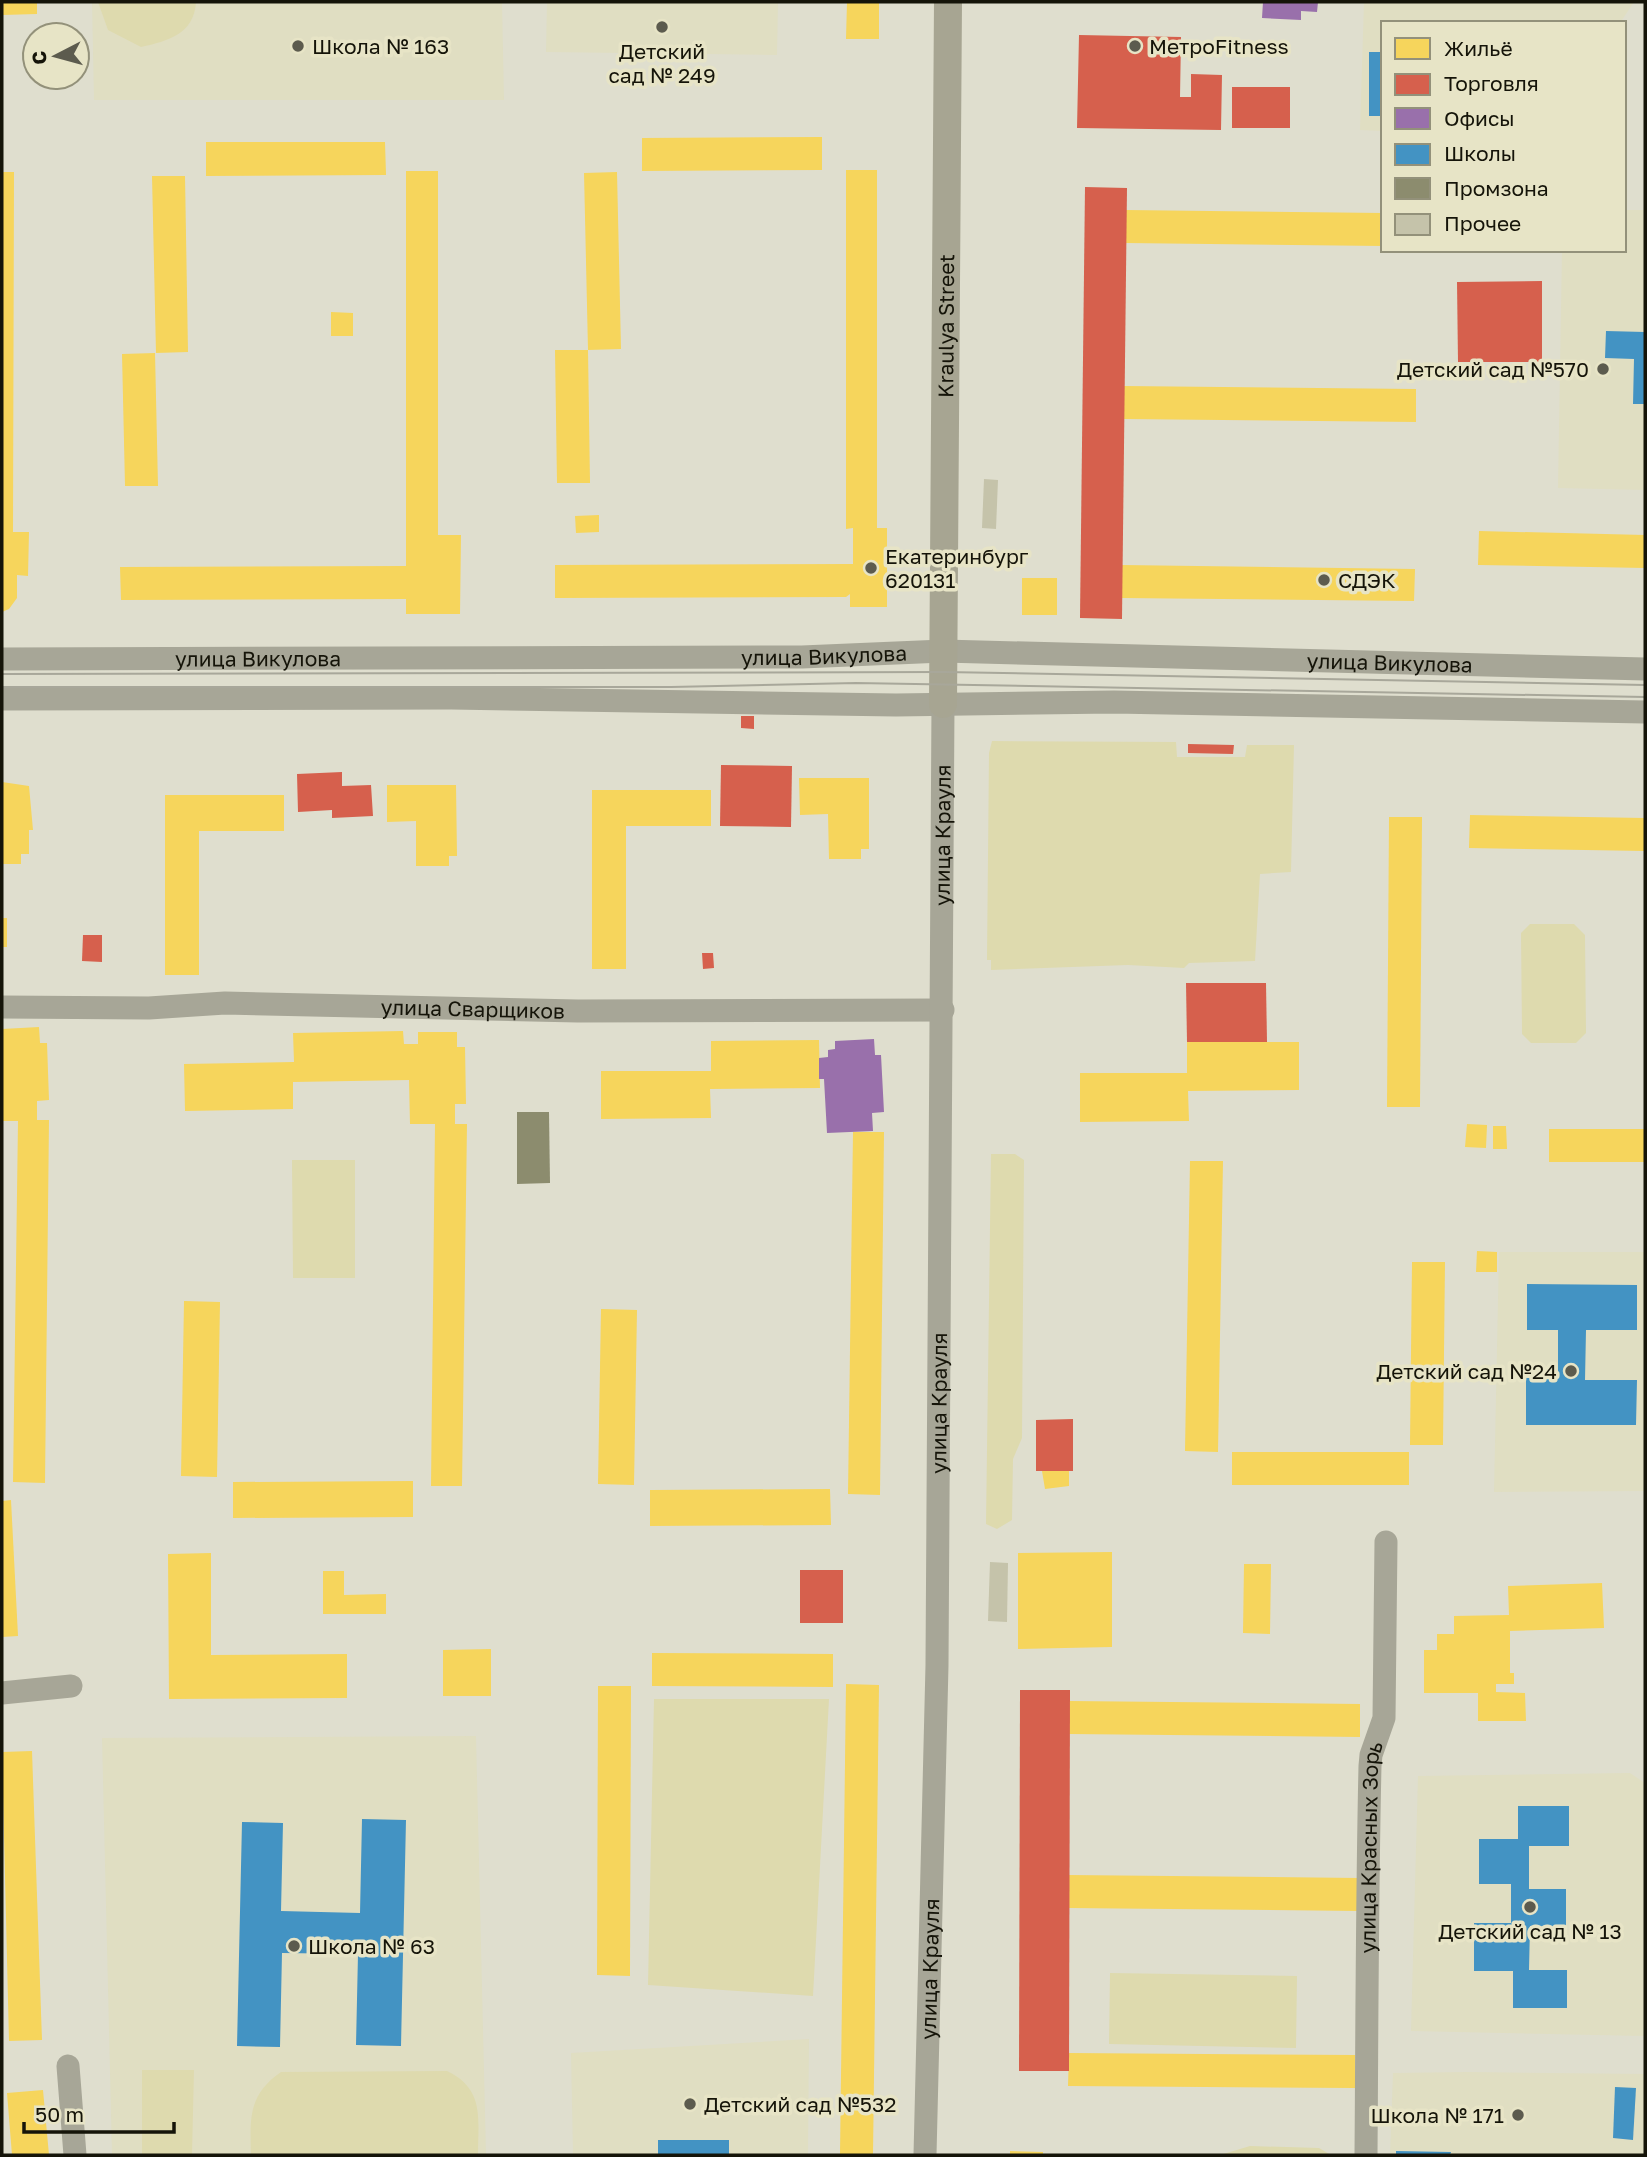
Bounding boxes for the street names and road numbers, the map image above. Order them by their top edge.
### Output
street label: Kraulya Street [932,254,959,398]
street label: улица Викулова [741,640,907,670]
street label: улица Викулова [175,645,341,672]
street label: улица Викулова [1306,647,1473,678]
street label: улица Крауля [929,764,956,906]
street label: улица Сварщиков [380,994,565,1024]
street label: улица Крауля [925,1332,952,1474]
street label: улица Красных Зорь [1354,1737,1388,1953]
street label: улица Крауля [915,1898,944,2040]

